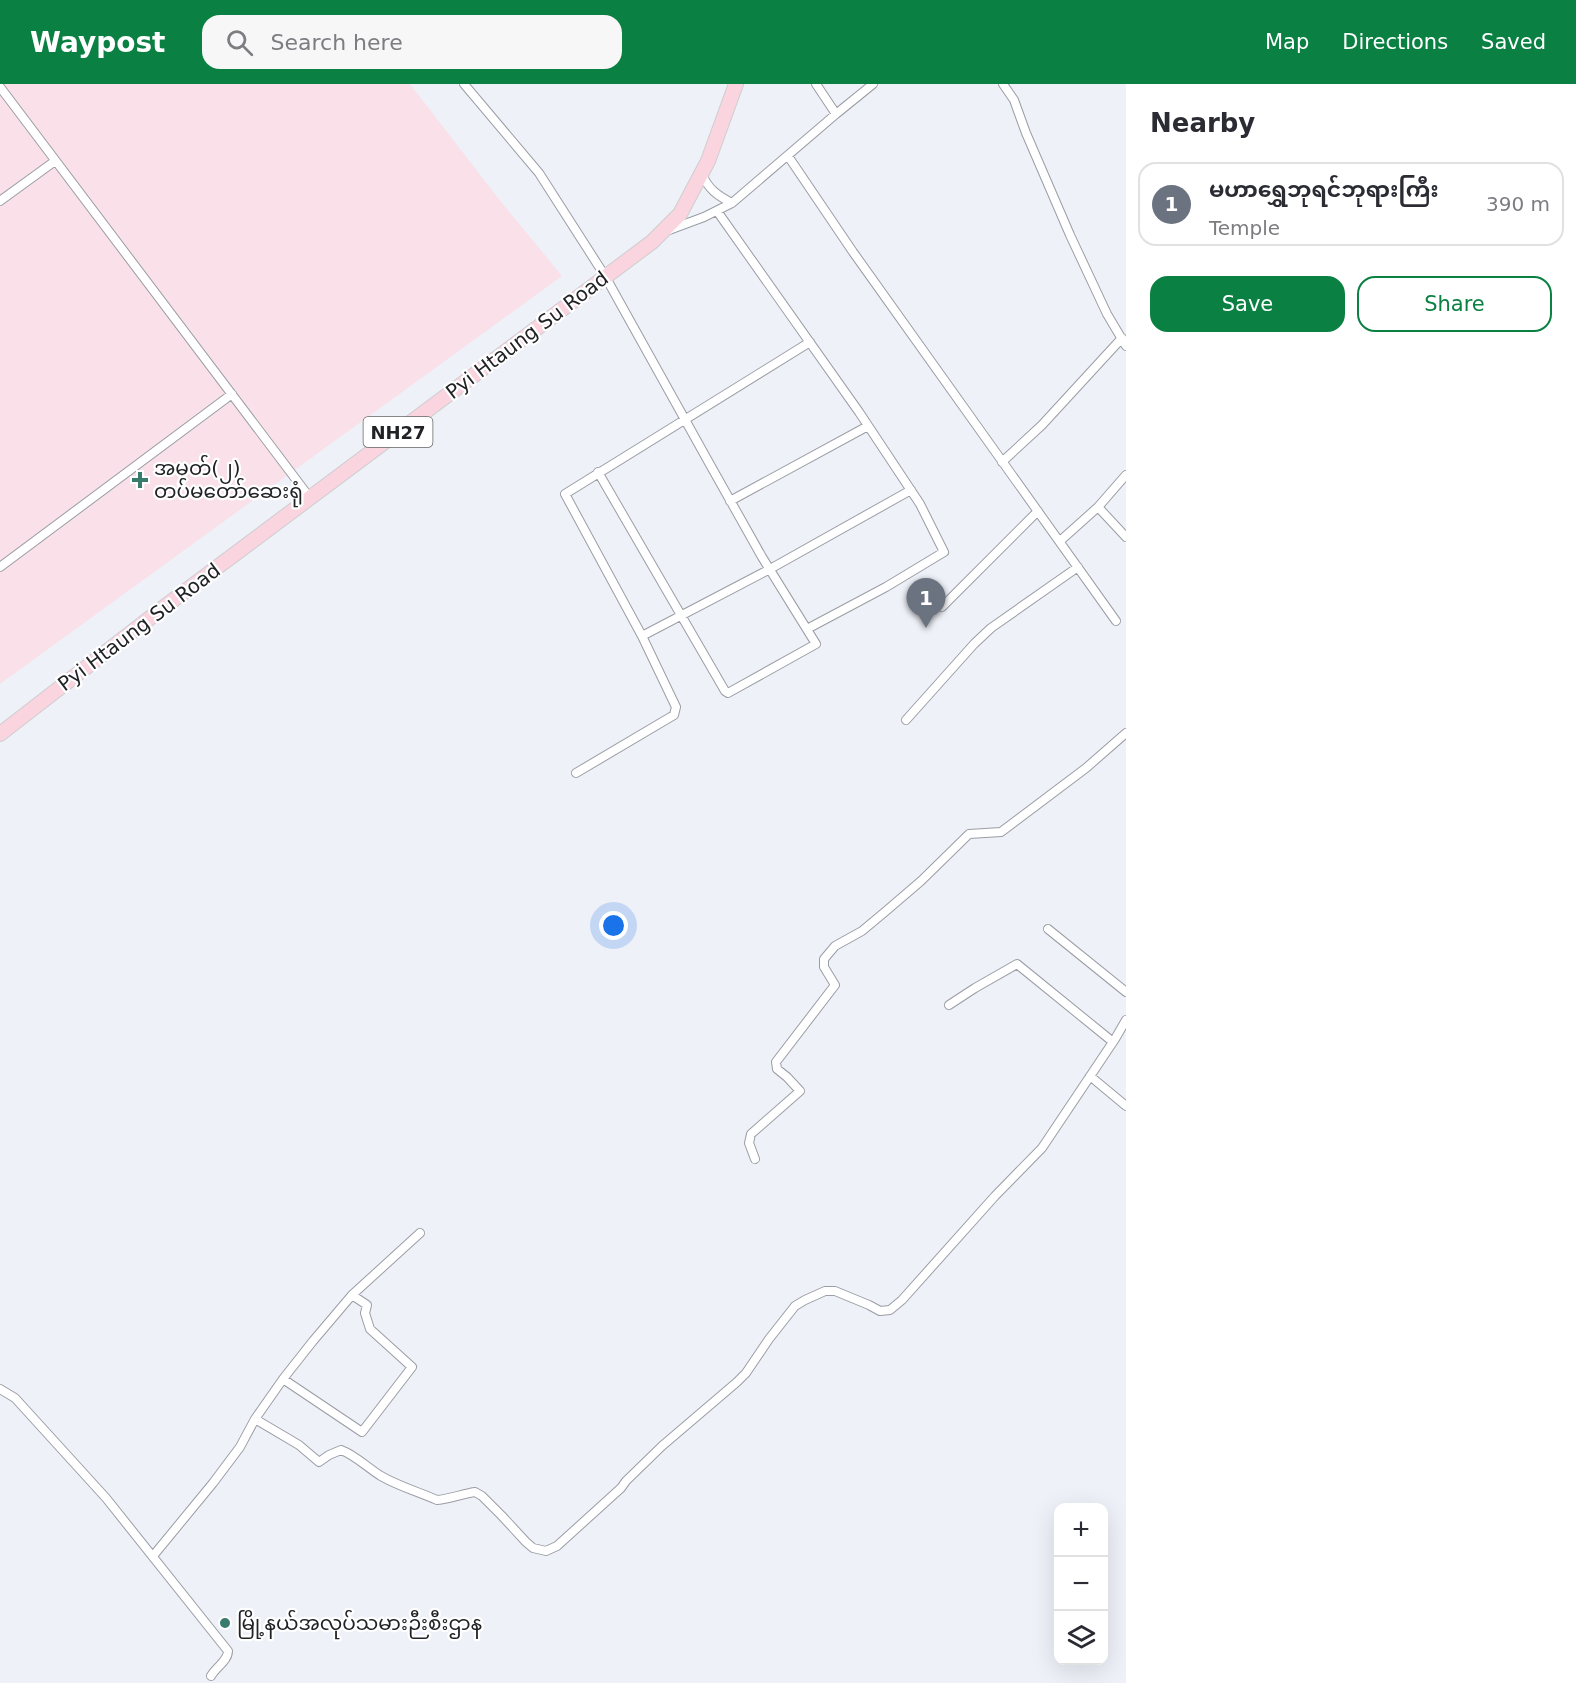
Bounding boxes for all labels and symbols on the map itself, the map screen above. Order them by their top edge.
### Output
street label: Pyi Htaung Su Road [441,266,613,404]
road number: NH27 [364,417,432,447]
place label: အမှတ်(၂) တပ်မတော်ဆေးရုံ [154,454,303,508]
marker: အမှတ်(၂) တပ်မတော်ဆေးရုံ [131,471,149,489]
street label: Pyi Htaung Su Road [53,558,225,696]
pin: 1 [906,578,946,628]
your location [599,911,628,940]
place label: မြို့နယ်အလုပ်သမားဉီးစီးဌာန [237,1609,482,1640]
marker: မြို့နယ်အလုပ်သမားဉီးစီးဌာန [218,1616,232,1630]

